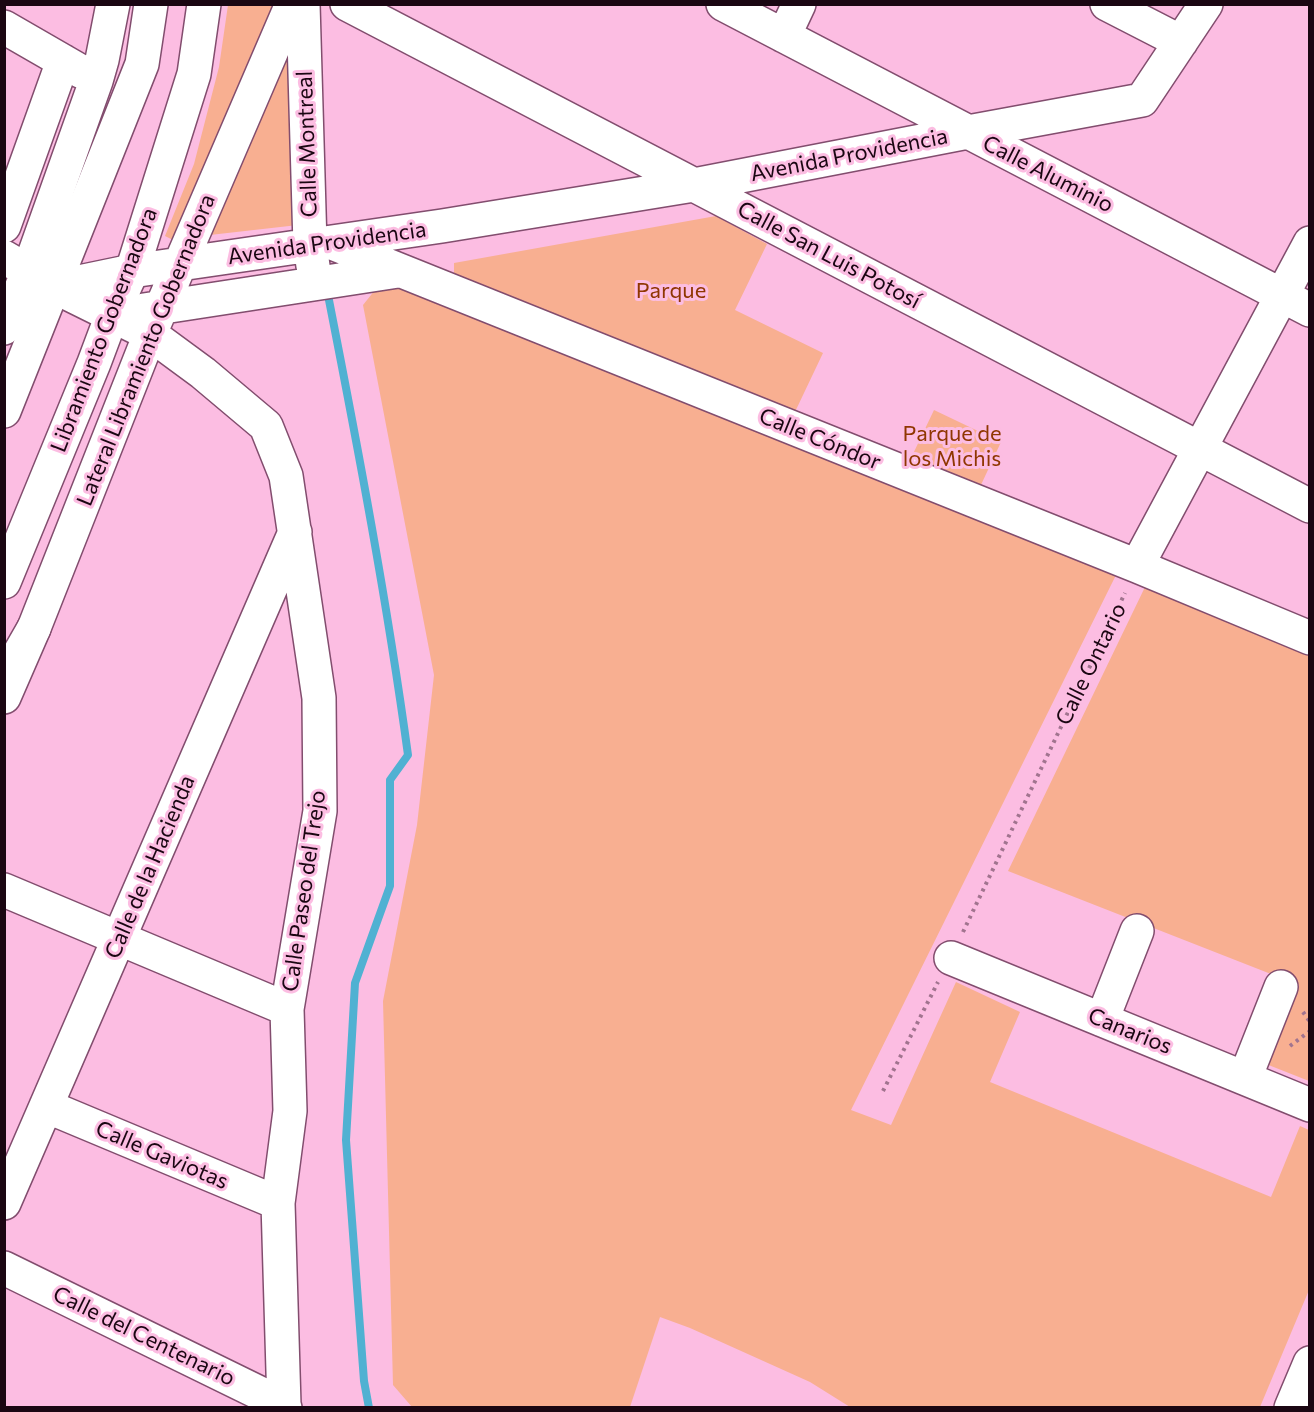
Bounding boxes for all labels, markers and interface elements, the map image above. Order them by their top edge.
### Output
street label: Calle Montreal [291,70,323,218]
street label: Avenida Providencia [748,123,950,187]
street label: Calle Aluminio [978,130,1118,218]
street label: Lateral Libramiento Gobernadora [71,190,221,510]
street label: Calle San Luis Potosí [733,196,925,314]
street label: Libramiento Gobernadora [45,204,163,456]
street label: Avenida Providencia [226,216,428,270]
park label: Parque [636,278,706,304]
street label: Calle Cóndor [755,403,885,475]
park label: Parque de los Michis [903,421,1001,472]
street label: Calle Ontario [1050,599,1132,729]
street label: Calle de la Hacienda [99,771,201,963]
street label: Calle Paseo del Trejo [277,789,331,993]
street label: Canarios [1084,1002,1176,1060]
street label: Calle Gaviotas [92,1115,232,1195]
street label: Calle del Centenario [49,1280,239,1392]

